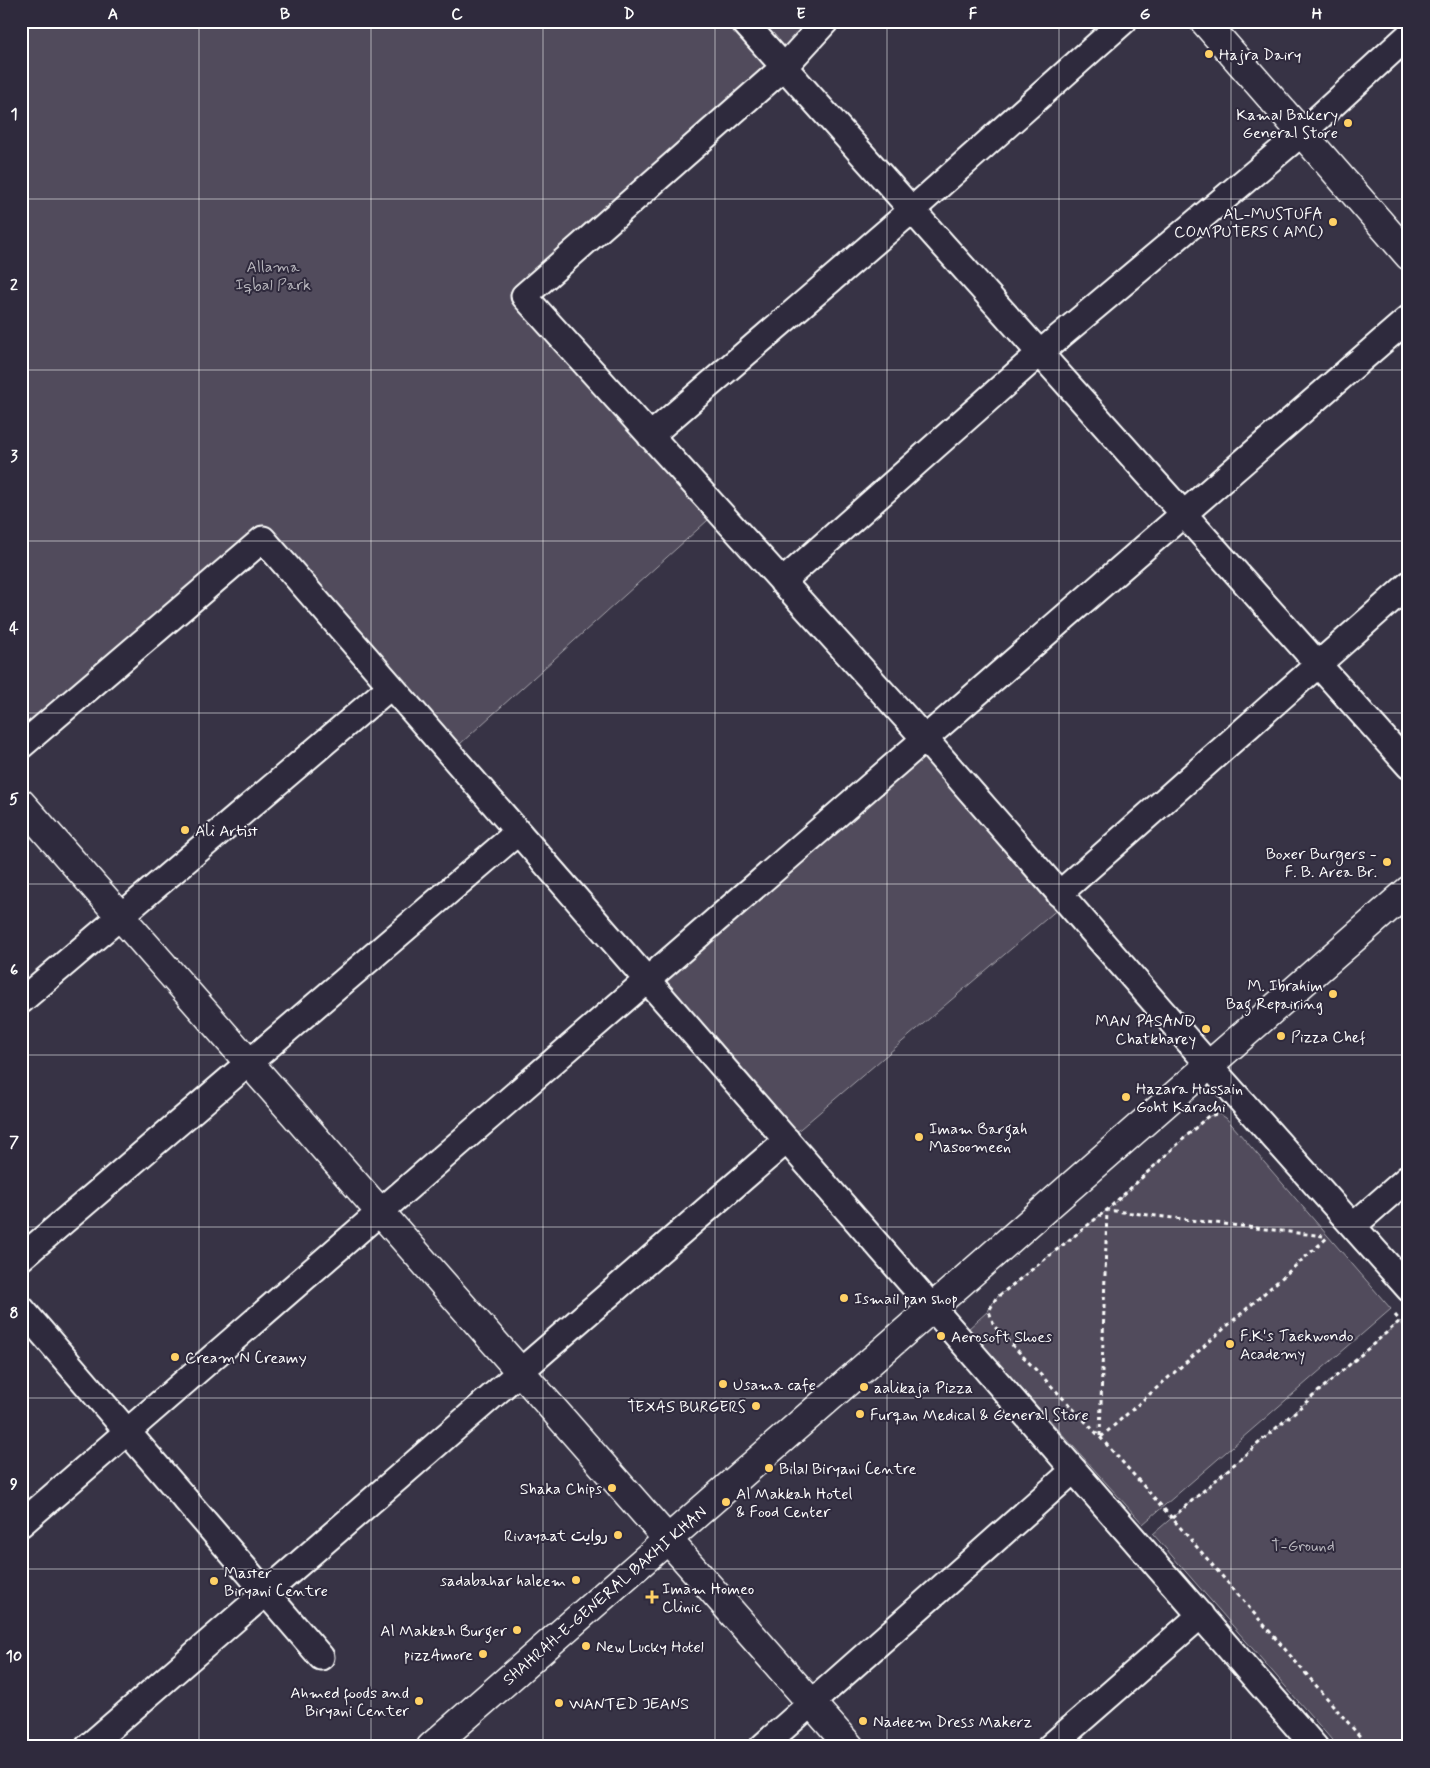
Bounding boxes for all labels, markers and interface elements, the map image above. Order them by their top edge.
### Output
text: A [108,4,118,25]
text: B [280,4,290,25]
text: C [451,4,463,25]
text: D [623,4,635,25]
text: E [796,4,806,25]
text: F [969,4,978,25]
text: G [1140,4,1151,25]
text: H [1312,4,1323,25]
place label: Hajra Dairy [1219,45,1301,66]
marker: Hajra Dairy [1203,48,1215,60]
text: 1 [10,104,18,125]
place label: Kamal Bakery General Store [1236,105,1338,144]
marker: Kamal Bakery General Store [1342,117,1354,129]
place label: AL-MUSTUFA COMPUTERS ( AMC) [1174,204,1323,243]
marker: AL-MUSTUFA COMPUTERS ( AMC) [1327,216,1339,228]
park label: Allama Iqbal Park [235,257,311,296]
text: 2 [10,275,18,296]
text: 3 [10,446,18,467]
text: 4 [9,618,19,639]
text: 5 [9,789,19,810]
place label: Ali Artist [195,821,258,842]
marker: Ali Artist [179,824,191,836]
place label: Boxer Burgers - F. B. Area Br. [1266,844,1377,883]
marker: Boxer Burgers - F. B. Area Br. [1381,856,1393,868]
text: 6 [10,960,18,981]
place label: M. Ibrahim Bag Repairing [1226,976,1323,1016]
marker: M. Ibrahim Bag Repairing [1327,988,1339,1000]
place label: MAN PASAND Chatkharey [1095,1011,1196,1050]
marker: MAN PASAND Chatkharey [1200,1023,1212,1035]
place label: Pizza Chef [1291,1027,1366,1048]
marker: Pizza Chef [1275,1030,1287,1042]
place label: Hazara Hussain Goht Karachi [1136,1079,1243,1118]
marker: Hazara Hussain Goht Karachi [1120,1091,1132,1103]
place label: Imam Bargah Masoomeen [929,1119,1027,1158]
marker: Imam Bargah Masoomeen [913,1131,925,1143]
text: 7 [9,1132,19,1153]
place label: Ismail pan shop [854,1289,958,1310]
marker: Ismail pan shop [838,1292,850,1304]
text: 8 [9,1303,19,1324]
place label: F.K's Taekwondo Academy [1240,1326,1354,1365]
place label: Aerosoft Shoes [951,1327,1052,1348]
marker: Aerosoft Shoes [935,1330,947,1342]
marker: F.K's Taekwondo Academy [1224,1338,1236,1350]
place label: Cream N Creamy [185,1348,307,1369]
marker: Cream N Creamy [169,1351,181,1363]
place label: Usama cafe [733,1375,816,1396]
marker: Usama cafe [717,1378,729,1390]
place label: aalikaja Pizza [874,1378,973,1399]
marker: aalikaja Pizza [858,1381,870,1393]
place label: TEXAS BURGERS [627,1397,746,1418]
marker: TEXAS BURGERS [750,1400,762,1412]
place label: Furqan Medical & General Store [870,1405,1089,1426]
marker: Furqan Medical & General Store [854,1408,866,1420]
place label: Bilal Biryani Centre [779,1459,916,1480]
marker: Bilal Biryani Centre [763,1462,775,1474]
text: 9 [10,1474,18,1495]
place label: Shaka Chips [520,1479,602,1500]
marker: Shaka Chips [606,1482,618,1494]
place label: Al Makkah Hotel & Food Center [736,1484,853,1523]
marker: Al Makkah Hotel & Food Center [720,1496,732,1508]
street label: SHAHRAH-E-GENERAL BAKHI KHAN [499,1502,711,1691]
place label: Rivayaat روایت [504,1526,608,1547]
marker: Rivayaat روایت [612,1529,624,1541]
park label: T-Ground [1271,1536,1335,1557]
place label: Master Biryani Centre [224,1563,328,1602]
place label: sadabahar haleem [440,1571,566,1592]
marker: sadabahar haleem [570,1574,582,1586]
marker: Master Biryani Centre [208,1575,220,1587]
place label: Imam Homeo Clinic [662,1579,754,1618]
marker: Imam Homeo Clinic [646,1591,658,1603]
place label: Al Makkah Burger [380,1621,508,1643]
marker: Al Makkah Burger [511,1624,523,1636]
place label: New Lucky Hotel [596,1637,704,1658]
marker: New Lucky Hotel [580,1640,592,1652]
place label: pizzAmore [404,1645,473,1666]
text: 10 [6,1646,22,1667]
marker: pizzAmore [477,1648,489,1660]
place label: Ahmed foods and Biryani Center [290,1683,409,1722]
place label: WANTED JEANS [569,1694,689,1715]
marker: Ahmed foods and Biryani Center [413,1695,425,1707]
marker: WANTED JEANS [553,1697,565,1709]
place label: Nadeem Dress Makerz [873,1712,1033,1733]
marker: Nadeem Dress Makerz [857,1715,869,1727]

